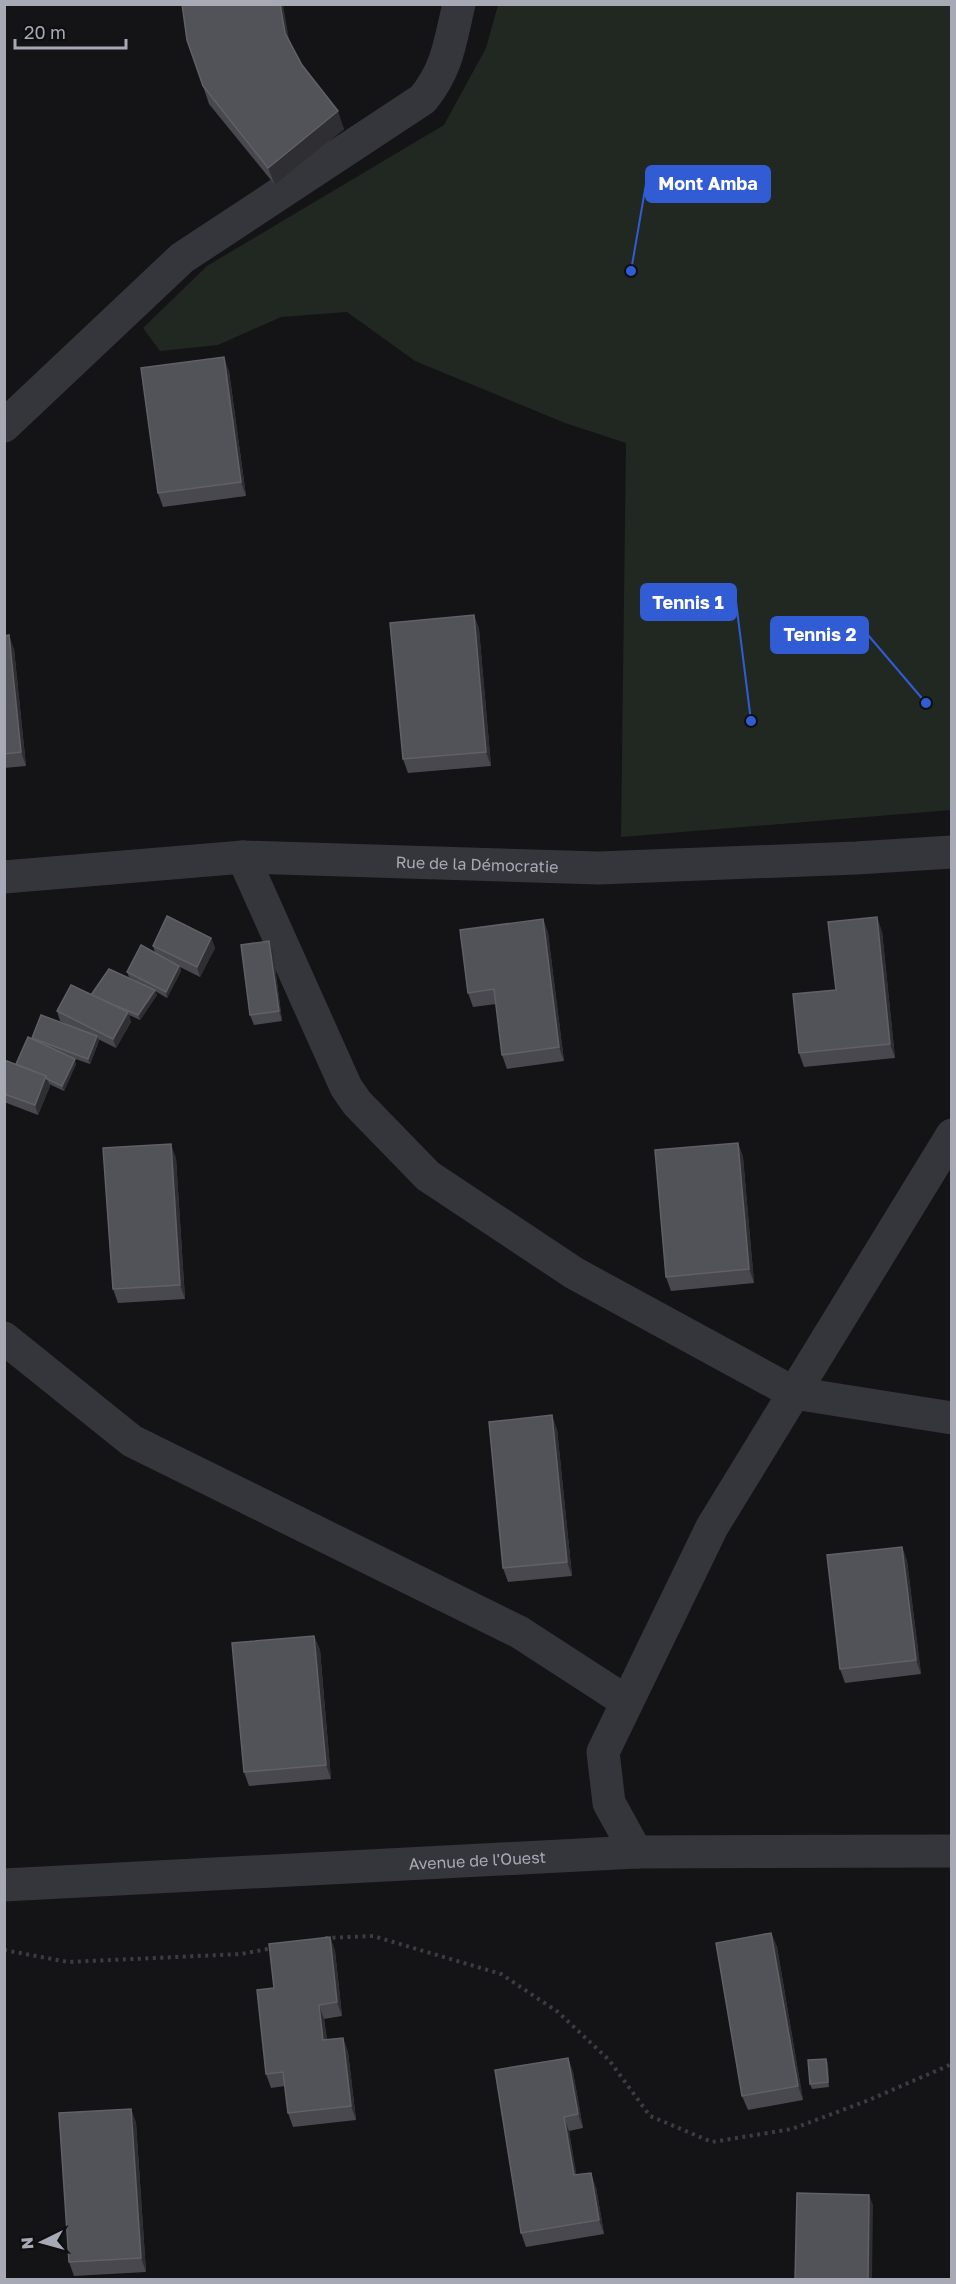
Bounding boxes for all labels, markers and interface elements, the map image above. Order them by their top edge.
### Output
scale bar [15,12,126,50]
text: 20 m [24,21,66,43]
callout: Mont Amba [646,166,770,202]
text: Mont Amba [658,172,758,194]
callout: Tennis 1 [641,584,736,620]
text: Tennis 1 [652,591,724,613]
callout: Tennis 2 [771,617,868,653]
text: Tennis 2 [783,623,857,645]
street label: Rue de la Démocratie [395,852,559,877]
street label: Avenue de l'Ouest [408,1847,546,1874]
north arrow [12,2212,72,2272]
text: N [17,2236,38,2250]

